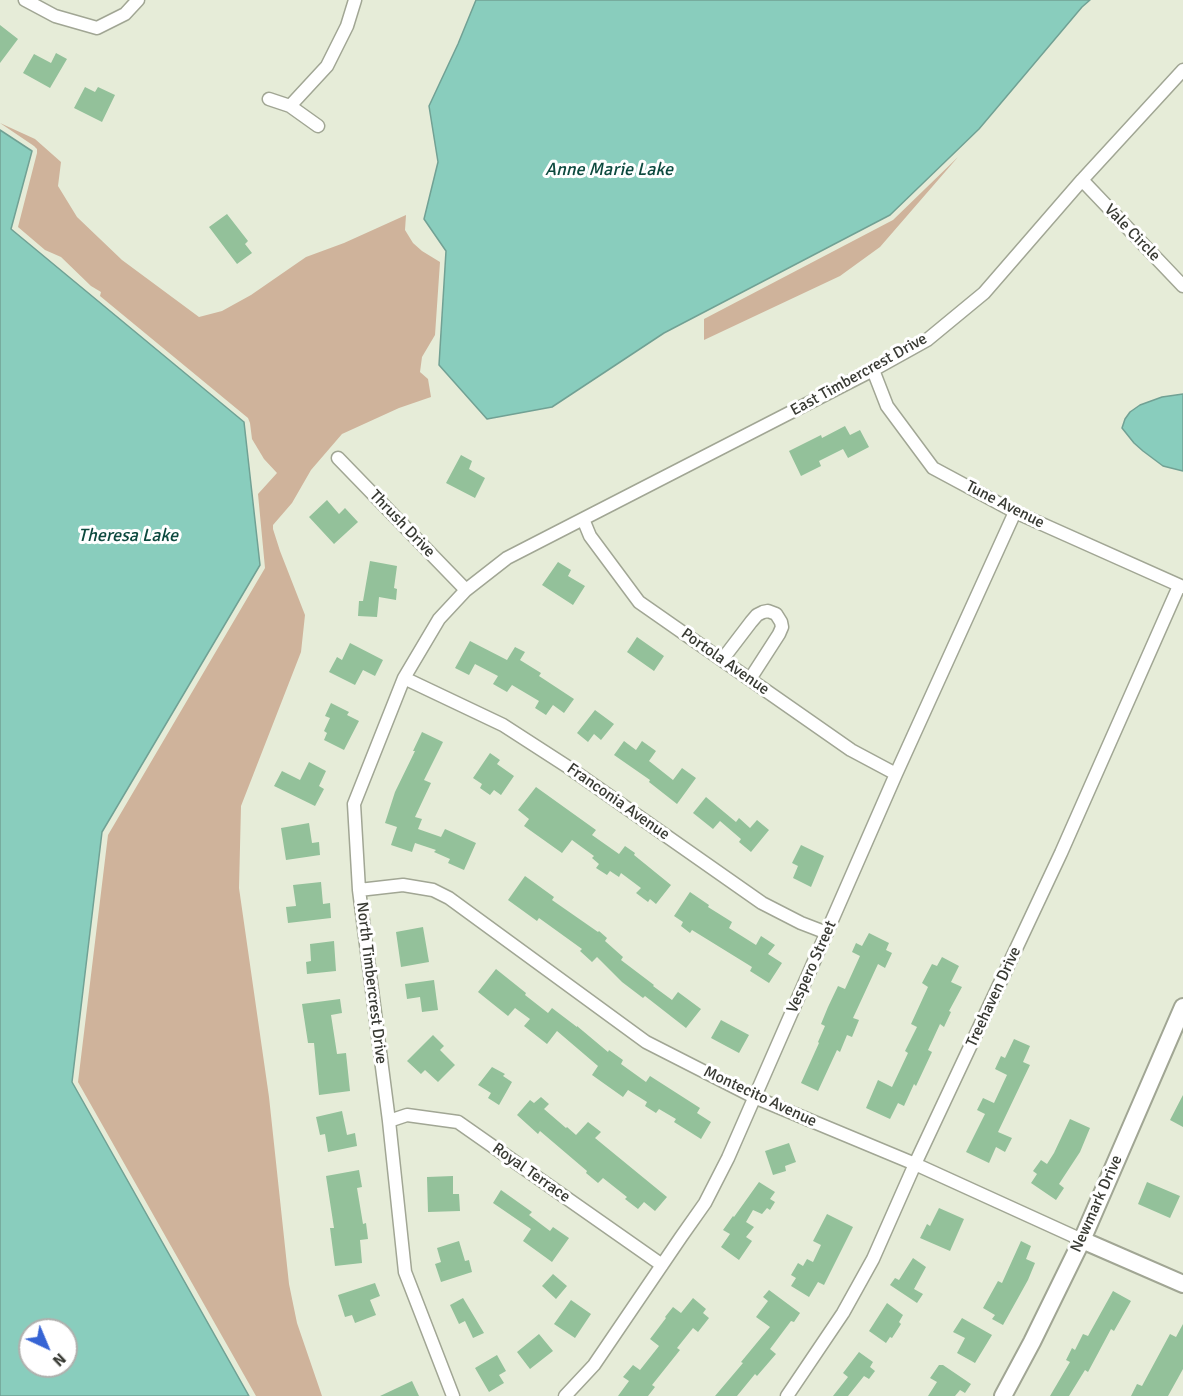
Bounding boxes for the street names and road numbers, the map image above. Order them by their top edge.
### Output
street label: Vale Circle [1100,200,1164,266]
street label: East Timbercrest Drive [787,329,931,421]
street label: Tune Avenue [963,477,1047,533]
street label: Thrush Drive [365,486,439,562]
street label: Portola Avenue [677,624,773,700]
street label: Franconia Avenue [563,759,673,845]
street label: North Timbercrest Drive [352,901,390,1065]
street label: Vespero Street [783,918,841,1016]
street label: Treehaven Drive [962,944,1026,1050]
street label: Montecito Avenue [700,1062,820,1132]
street label: Royal Terrace [488,1139,574,1207]
street label: Newmark Drive [1067,1152,1127,1256]

